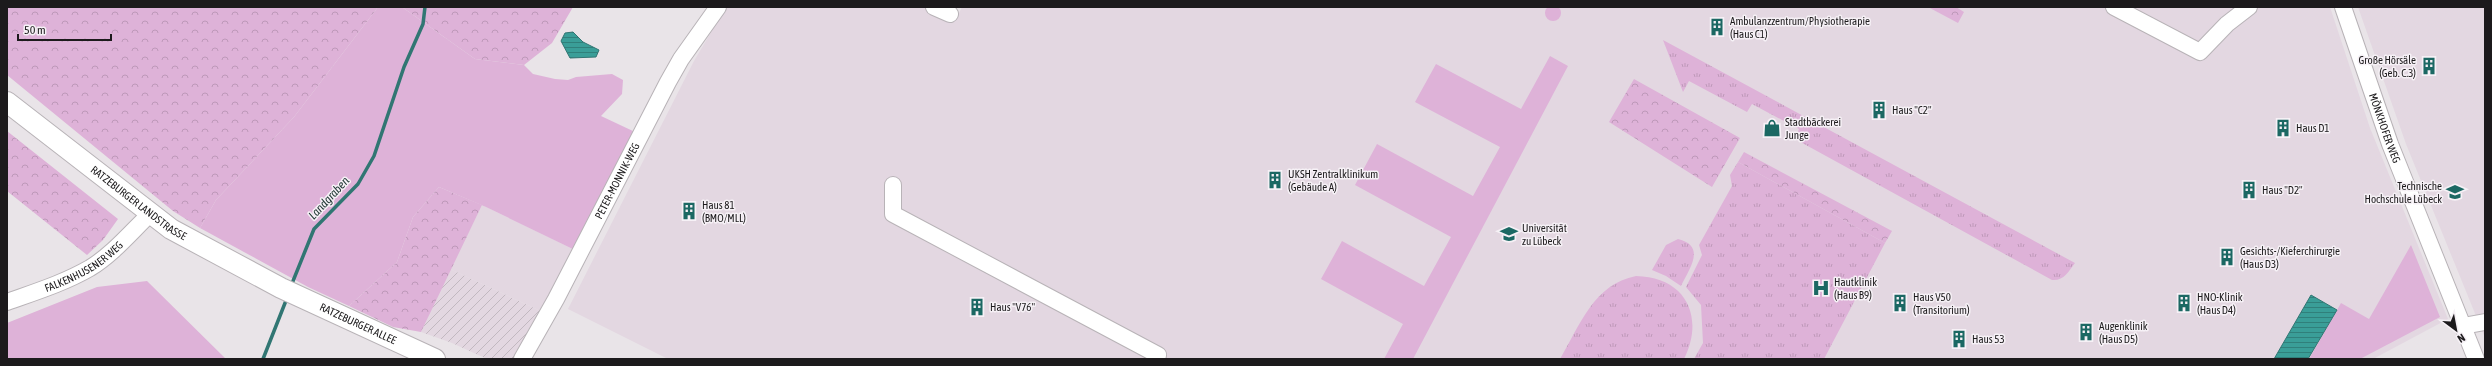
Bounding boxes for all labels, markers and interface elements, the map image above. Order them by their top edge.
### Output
place label: Ambulanzzentrum/Physiotherapie (Haus C1) [1730,15,1870,40]
scale bar [18,16,111,42]
building icon: Ambulanzzentrum/Physiotherapie (Haus C1) [1707,17,1727,37]
text: 50 m [24,23,46,37]
place label: Große Hörsäle (Geb. C.3) [2358,54,2416,79]
building icon: Große Hörsäle (Geb. C.3) [2419,56,2439,76]
street label: MÖNKHOFER WEG [2367,92,2403,165]
building icon: Haus "C2" [1869,100,1889,120]
place label: Haus "C2" [1892,104,1932,116]
place label: Stadtbäckerei Junge [1785,116,1841,141]
shop icon: Stadtbäckerei Junge [1762,118,1782,138]
building icon: Haus D1 [2273,118,2293,138]
place label: Haus D1 [2296,122,2330,134]
street label: PETER-MONNIK-WEG [592,141,642,221]
street label: RATZEBURGER LANDSTRASSE [89,163,189,242]
place label: UKSH Zentralklinikum (Gebäude A) [1288,168,1378,193]
building icon: UKSH Zentralklinikum (Gebäude A) [1265,170,1285,190]
water label: Landgraben [306,174,352,222]
building icon: Haus "D2" [2239,180,2259,200]
place label: Technische Hochschule Lübeck [2364,180,2442,205]
school or university icon: Technische Hochschule Lübeck [2445,182,2465,202]
place label: Haus "D2" [2262,184,2303,196]
place label: Haus 81 (BMO/MLL) [702,199,746,224]
building icon: Haus 81 (BMO/MLL) [679,201,699,221]
place label: Universität zu Lübeck [1522,222,1567,247]
school or university icon: Universität zu Lübeck [1499,224,1519,244]
street label: FALKENHUSENER WEG [43,239,125,294]
place label: Gesichts-/Kieferchirurgie (Haus D3) [2240,245,2340,270]
building icon: Gesichts-/Kieferchirurgie (Haus D3) [2217,247,2237,267]
place label: Hautklinik (Haus B9) [1834,276,1877,301]
hospital icon: Hautklinik (Haus B9) [1811,278,1831,298]
place label: Haus V50 (Transitorium) [1913,291,1970,316]
place label: HNO-Klinik (Haus D4) [2197,291,2243,316]
building icon: Haus V50 (Transitorium) [1890,293,1910,313]
building icon: HNO-Klinik (Haus D4) [2174,293,2194,313]
building icon: Haus "V76" [967,297,987,317]
street label: RATZEBURGER ALLEE [318,301,398,346]
place label: Haus "V76" [990,301,1036,313]
north arrow [2436,310,2476,350]
place label: Augenklinik (Haus D5) [2099,320,2148,345]
building icon: Augenklinik (Haus D5) [2076,322,2096,342]
building icon: Haus 53 [1949,329,1969,349]
text: N [2455,332,2467,345]
place label: Haus 53 [1972,333,2005,345]

